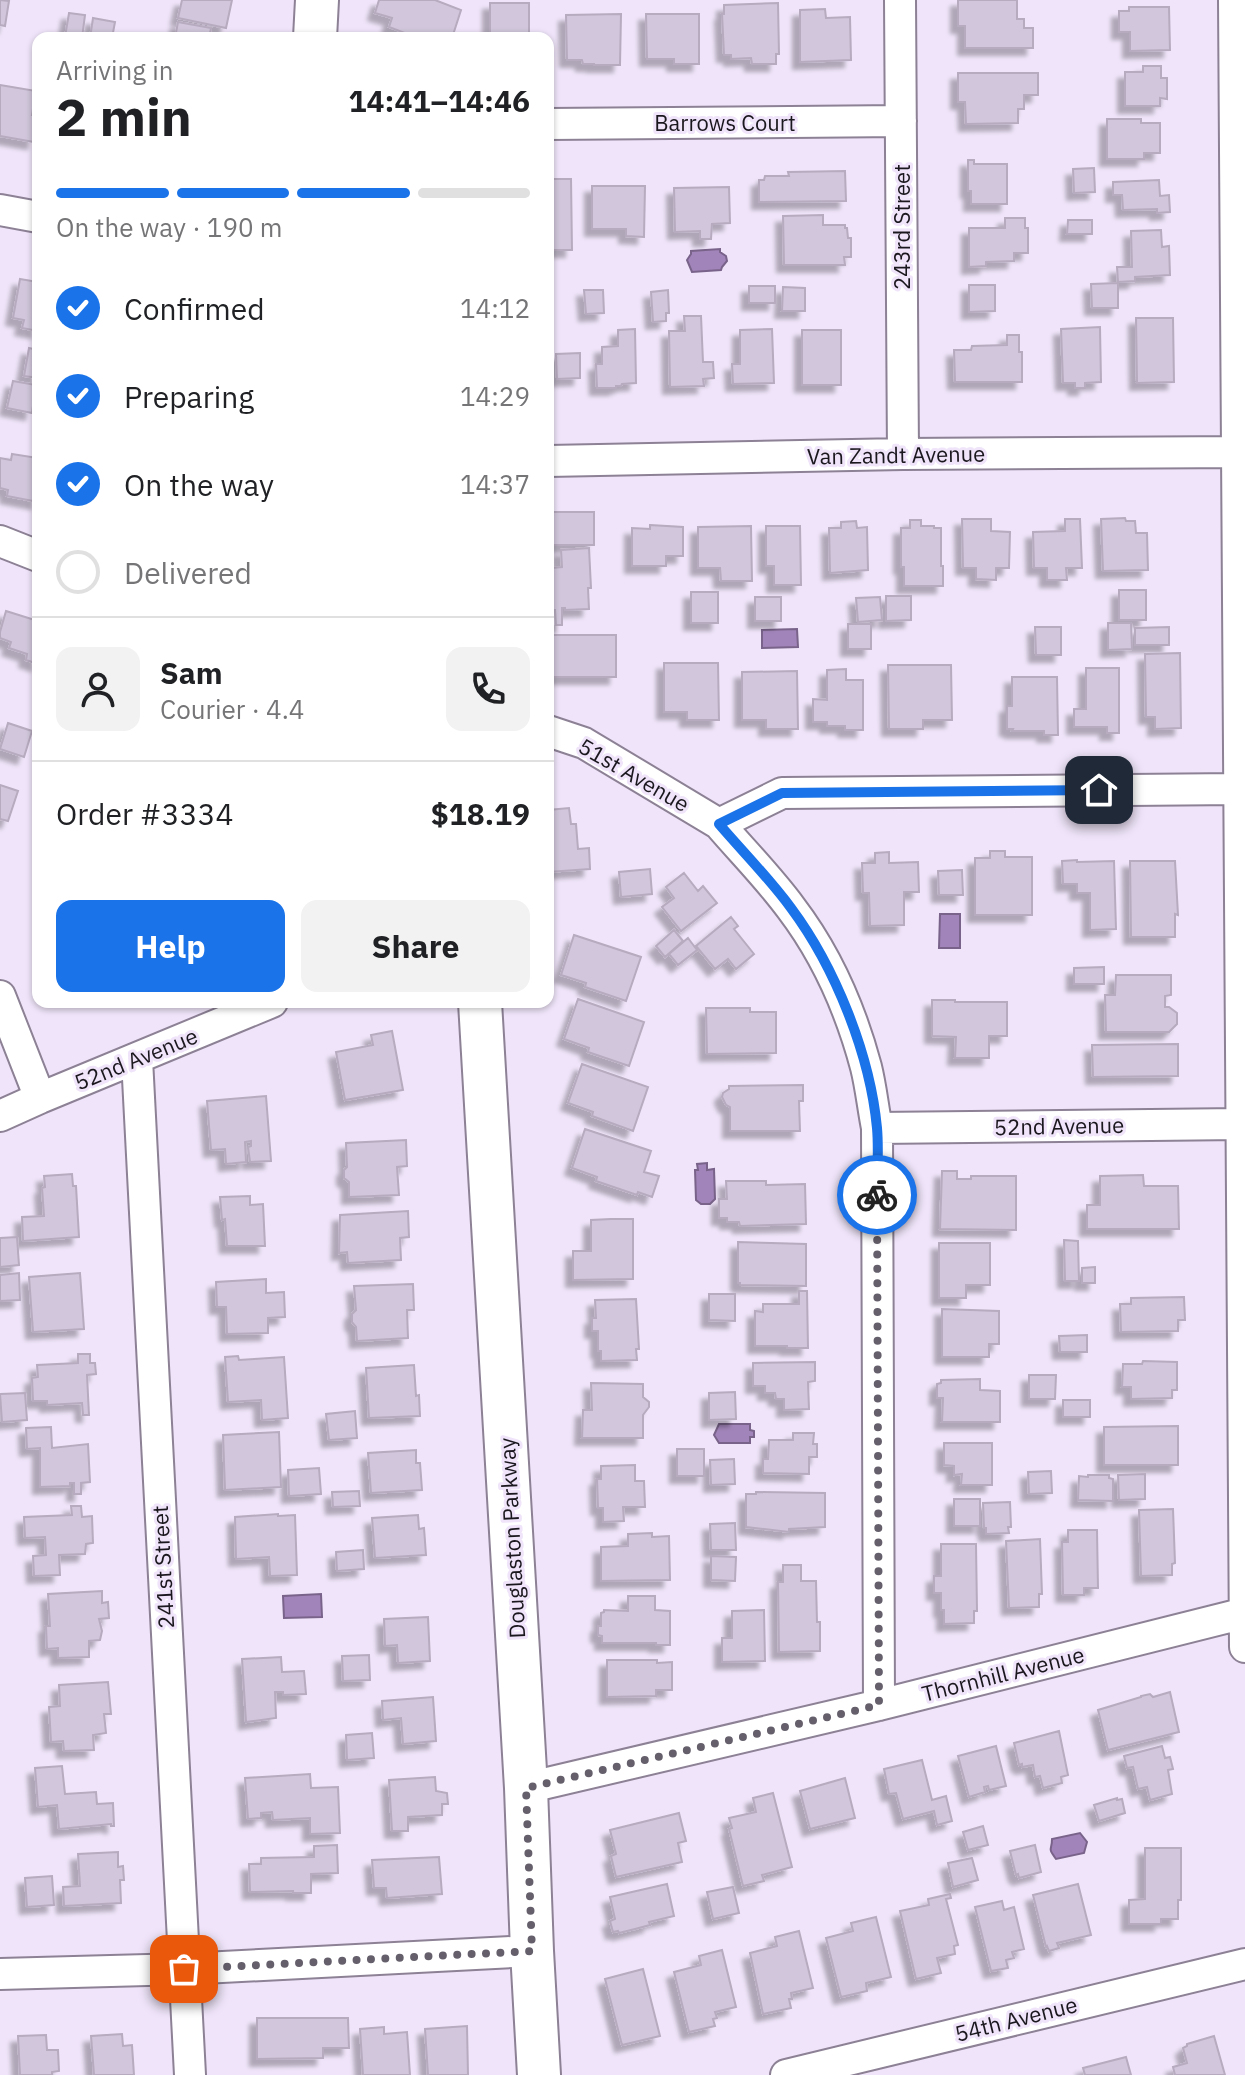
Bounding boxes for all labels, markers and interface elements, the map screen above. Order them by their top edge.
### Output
text: Arriving in [56,53,173,87]
text: 14:41–14:46 [349,81,530,120]
text: 2 min [56,83,192,150]
street label: Barrows Court [654,108,796,137]
street label: 243rd Street [887,164,916,290]
text: On the way · 190 m [56,210,282,244]
icon: check [56,286,100,330]
text: Confirmed [124,289,265,328]
text: 14:12 [460,291,530,325]
icon: check [56,374,100,418]
text: Preparing [124,377,254,416]
text: 14:29 [460,379,530,413]
street label: Van Zandt Avenue [807,438,985,471]
icon: check [56,462,100,506]
text: On the way [124,465,274,504]
text: 14:37 [460,467,530,501]
text: Delivered [124,553,252,592]
button: person [56,647,140,731]
button: phone [446,647,530,731]
text: Sam [160,653,223,692]
text: Courier · 4.4 [160,692,304,726]
street label: 51st Avenue [574,731,695,818]
pin [1065,756,1133,824]
icon: home [1077,768,1121,812]
text: Order #3334 [56,794,233,833]
text: $18.19 [431,794,530,833]
button: Help [56,900,285,992]
button: Share [301,900,530,992]
street label: 52nd Avenue [70,1021,202,1096]
street label: 52nd Avenue [994,1110,1124,1141]
courier [837,1155,917,1235]
icon: bike [855,1173,899,1217]
street label: Douglaston Parkway [492,1437,531,1639]
street label: 241st Street [145,1505,180,1629]
street label: Thornhill Avenue [919,1639,1087,1708]
pin [150,1935,218,2003]
icon: bag [162,1947,206,1991]
street label: 54th Avenue [952,1989,1080,2048]

